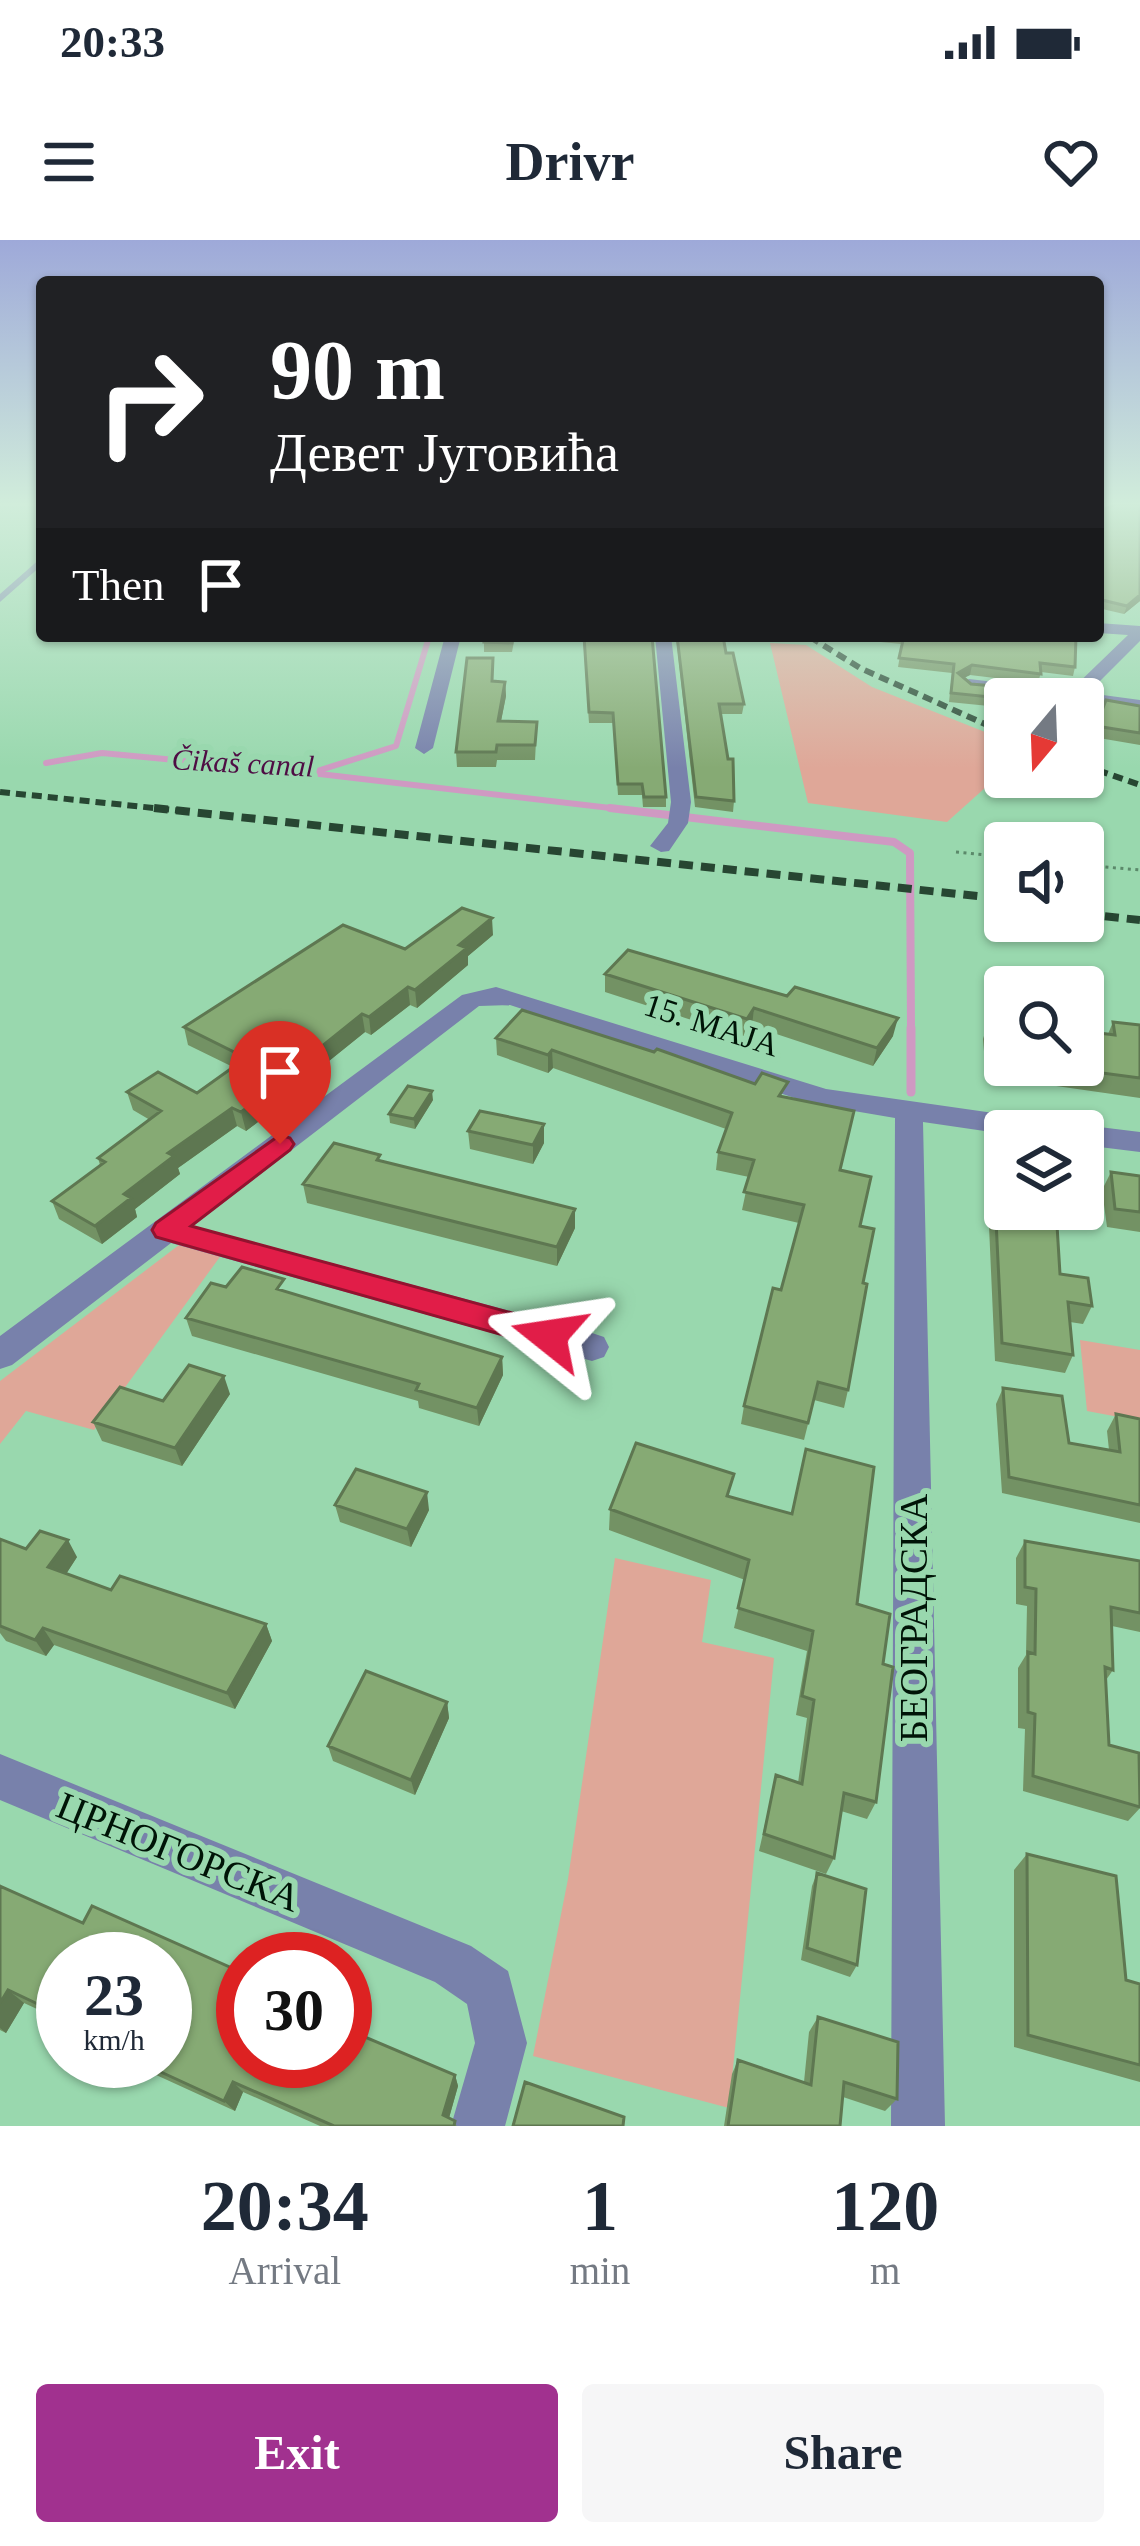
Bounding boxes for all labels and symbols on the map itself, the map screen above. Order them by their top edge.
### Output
north arrow [984,678,1104,798]
water label: Čikaš canal [171,742,315,783]
street label: 15. МАЈА [640,986,784,1064]
pin [229,1021,331,1144]
position arrow [486,1273,612,1399]
street label: БЕОГРАДСКА [892,1494,936,1742]
street label: ЦРНОГОРСКА [51,1783,307,1921]
speed limit sign: 30 [216,1932,372,2088]

